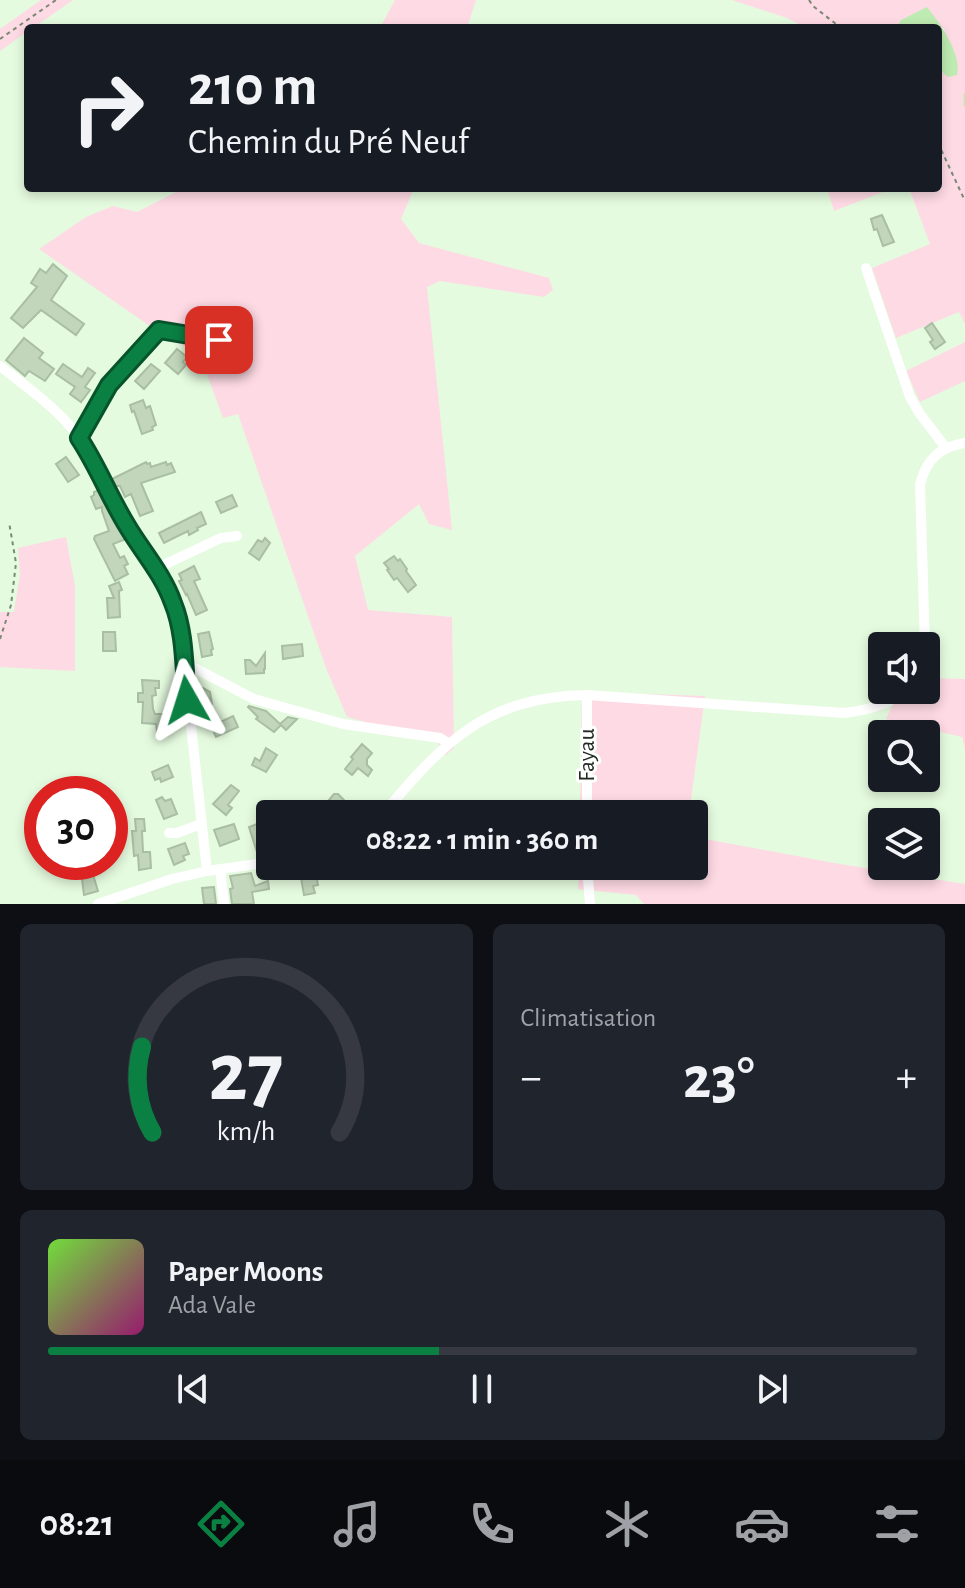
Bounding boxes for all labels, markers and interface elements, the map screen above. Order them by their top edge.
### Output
icon: right [56,56,160,160]
text: 210 m [188,59,317,115]
text: Chemin du Pré Neuf [188,124,469,160]
pin [185,306,253,374]
icon: arrive [197,318,241,362]
map controls [868,632,940,880]
button: sound [868,632,940,704]
position arrow [145,658,229,742]
button: search [868,720,940,792]
street label: Fayau [575,728,599,782]
speed limit sign: 30 [24,776,128,880]
button: layers [868,808,940,880]
text: 08:22 · 1 min · 360 m [366,825,598,855]
text: Climatisation [521,1005,656,1031]
text: 27 [209,1032,284,1116]
text: 23° [683,1049,755,1109]
text: − [521,1056,542,1100]
text: + [896,1056,917,1100]
text: km/h [217,1117,276,1146]
text: Paper Moons [168,1257,323,1287]
text: Ada Vale [168,1292,256,1318]
icon: previous [171,1367,215,1411]
icon: pause [460,1367,504,1411]
icon: next [750,1367,794,1411]
icon: directions [193,1496,249,1552]
icon: music [329,1496,385,1552]
icon: phone [464,1496,520,1552]
icon: climate [599,1496,655,1552]
icon: car [734,1496,790,1552]
icon: filters [869,1496,925,1552]
text: 08:21 [40,1506,114,1542]

